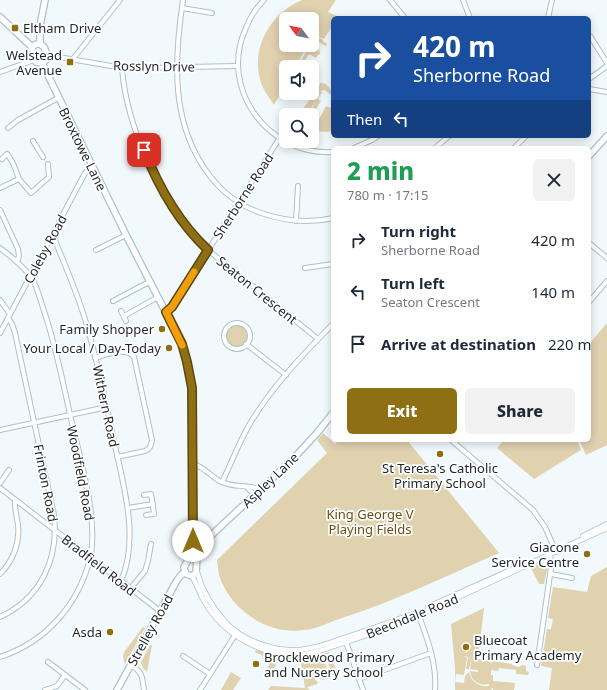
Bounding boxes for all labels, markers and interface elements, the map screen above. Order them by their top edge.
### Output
north arrow [279,12,319,52]
map controls [279,12,319,148]
place label: Eltham Drive [23,19,101,37]
marker: Eltham Drive [10,23,20,33]
text: 420 m [413,27,496,65]
icon: right [347,32,399,84]
place label: Welstead Avenue [6,46,62,79]
street label: Rosslyn Drive [113,56,195,76]
marker: Welstead Avenue [65,57,75,67]
button: sound [279,60,319,100]
text: Sherborne Road [413,63,550,87]
street label: Broxtowe Lane [55,104,111,194]
button: search [279,108,319,148]
icon: left [390,108,412,130]
text: Then [347,109,382,129]
pin [127,133,161,167]
icon: arrive [133,139,155,161]
street label: Sherborne Road [208,150,278,242]
text: 2 min [347,154,414,187]
button: close [533,159,575,201]
text: 780 m · 17:15 [347,186,428,204]
street label: Coleby Road [19,211,71,287]
text: Turn right [381,221,456,241]
icon: right [347,229,369,251]
text: 420 m [531,230,575,250]
text: Sherborne Road [381,241,480,259]
street label: Seaton Crescent [213,252,301,328]
text: Turn left [381,273,445,293]
icon: left [347,281,369,303]
text: 140 m [531,282,575,302]
text: Seaton Crescent [381,293,480,311]
place label: Family Shopper [59,320,155,338]
marker: Family Shopper [157,324,167,334]
icon: arrive [347,333,369,355]
text: Arrive at destination [381,334,536,354]
text: 220 m [548,334,592,354]
place label: Your Local / Day-Today [23,339,161,357]
marker: Your Local / Day-Today [164,343,174,353]
street label: Withern Road [89,363,123,449]
button: Exit [347,388,457,434]
button: Share [465,388,575,434]
street label: Woodfield Road [63,424,99,522]
street label: Frinton Road [30,443,62,523]
street label: Aspley Lane [238,448,302,512]
marker: St Teresa's Catholic Primary School [435,449,445,459]
place label: St Teresa's Catholic Primary School [382,459,498,492]
park label: King George V Playing Fields [326,505,414,538]
position arrow [172,520,214,562]
street label: Bradfield Road [58,530,140,600]
place label: Giacone Service Centre [492,538,579,571]
marker: Giacone Service Centre [582,549,592,559]
street label: Beechdale Road [363,589,461,643]
street label: Strelley Road [123,591,177,669]
place label: Asda [72,623,102,641]
marker: Asda [105,627,115,637]
place label: Bluecoat Primary Academy [474,631,582,664]
marker: Bluecoat Primary Academy [461,642,471,652]
place label: Brocklewood Primary and Nursery School [264,648,395,681]
marker: Brocklewood Primary and Nursery School [251,659,261,669]

